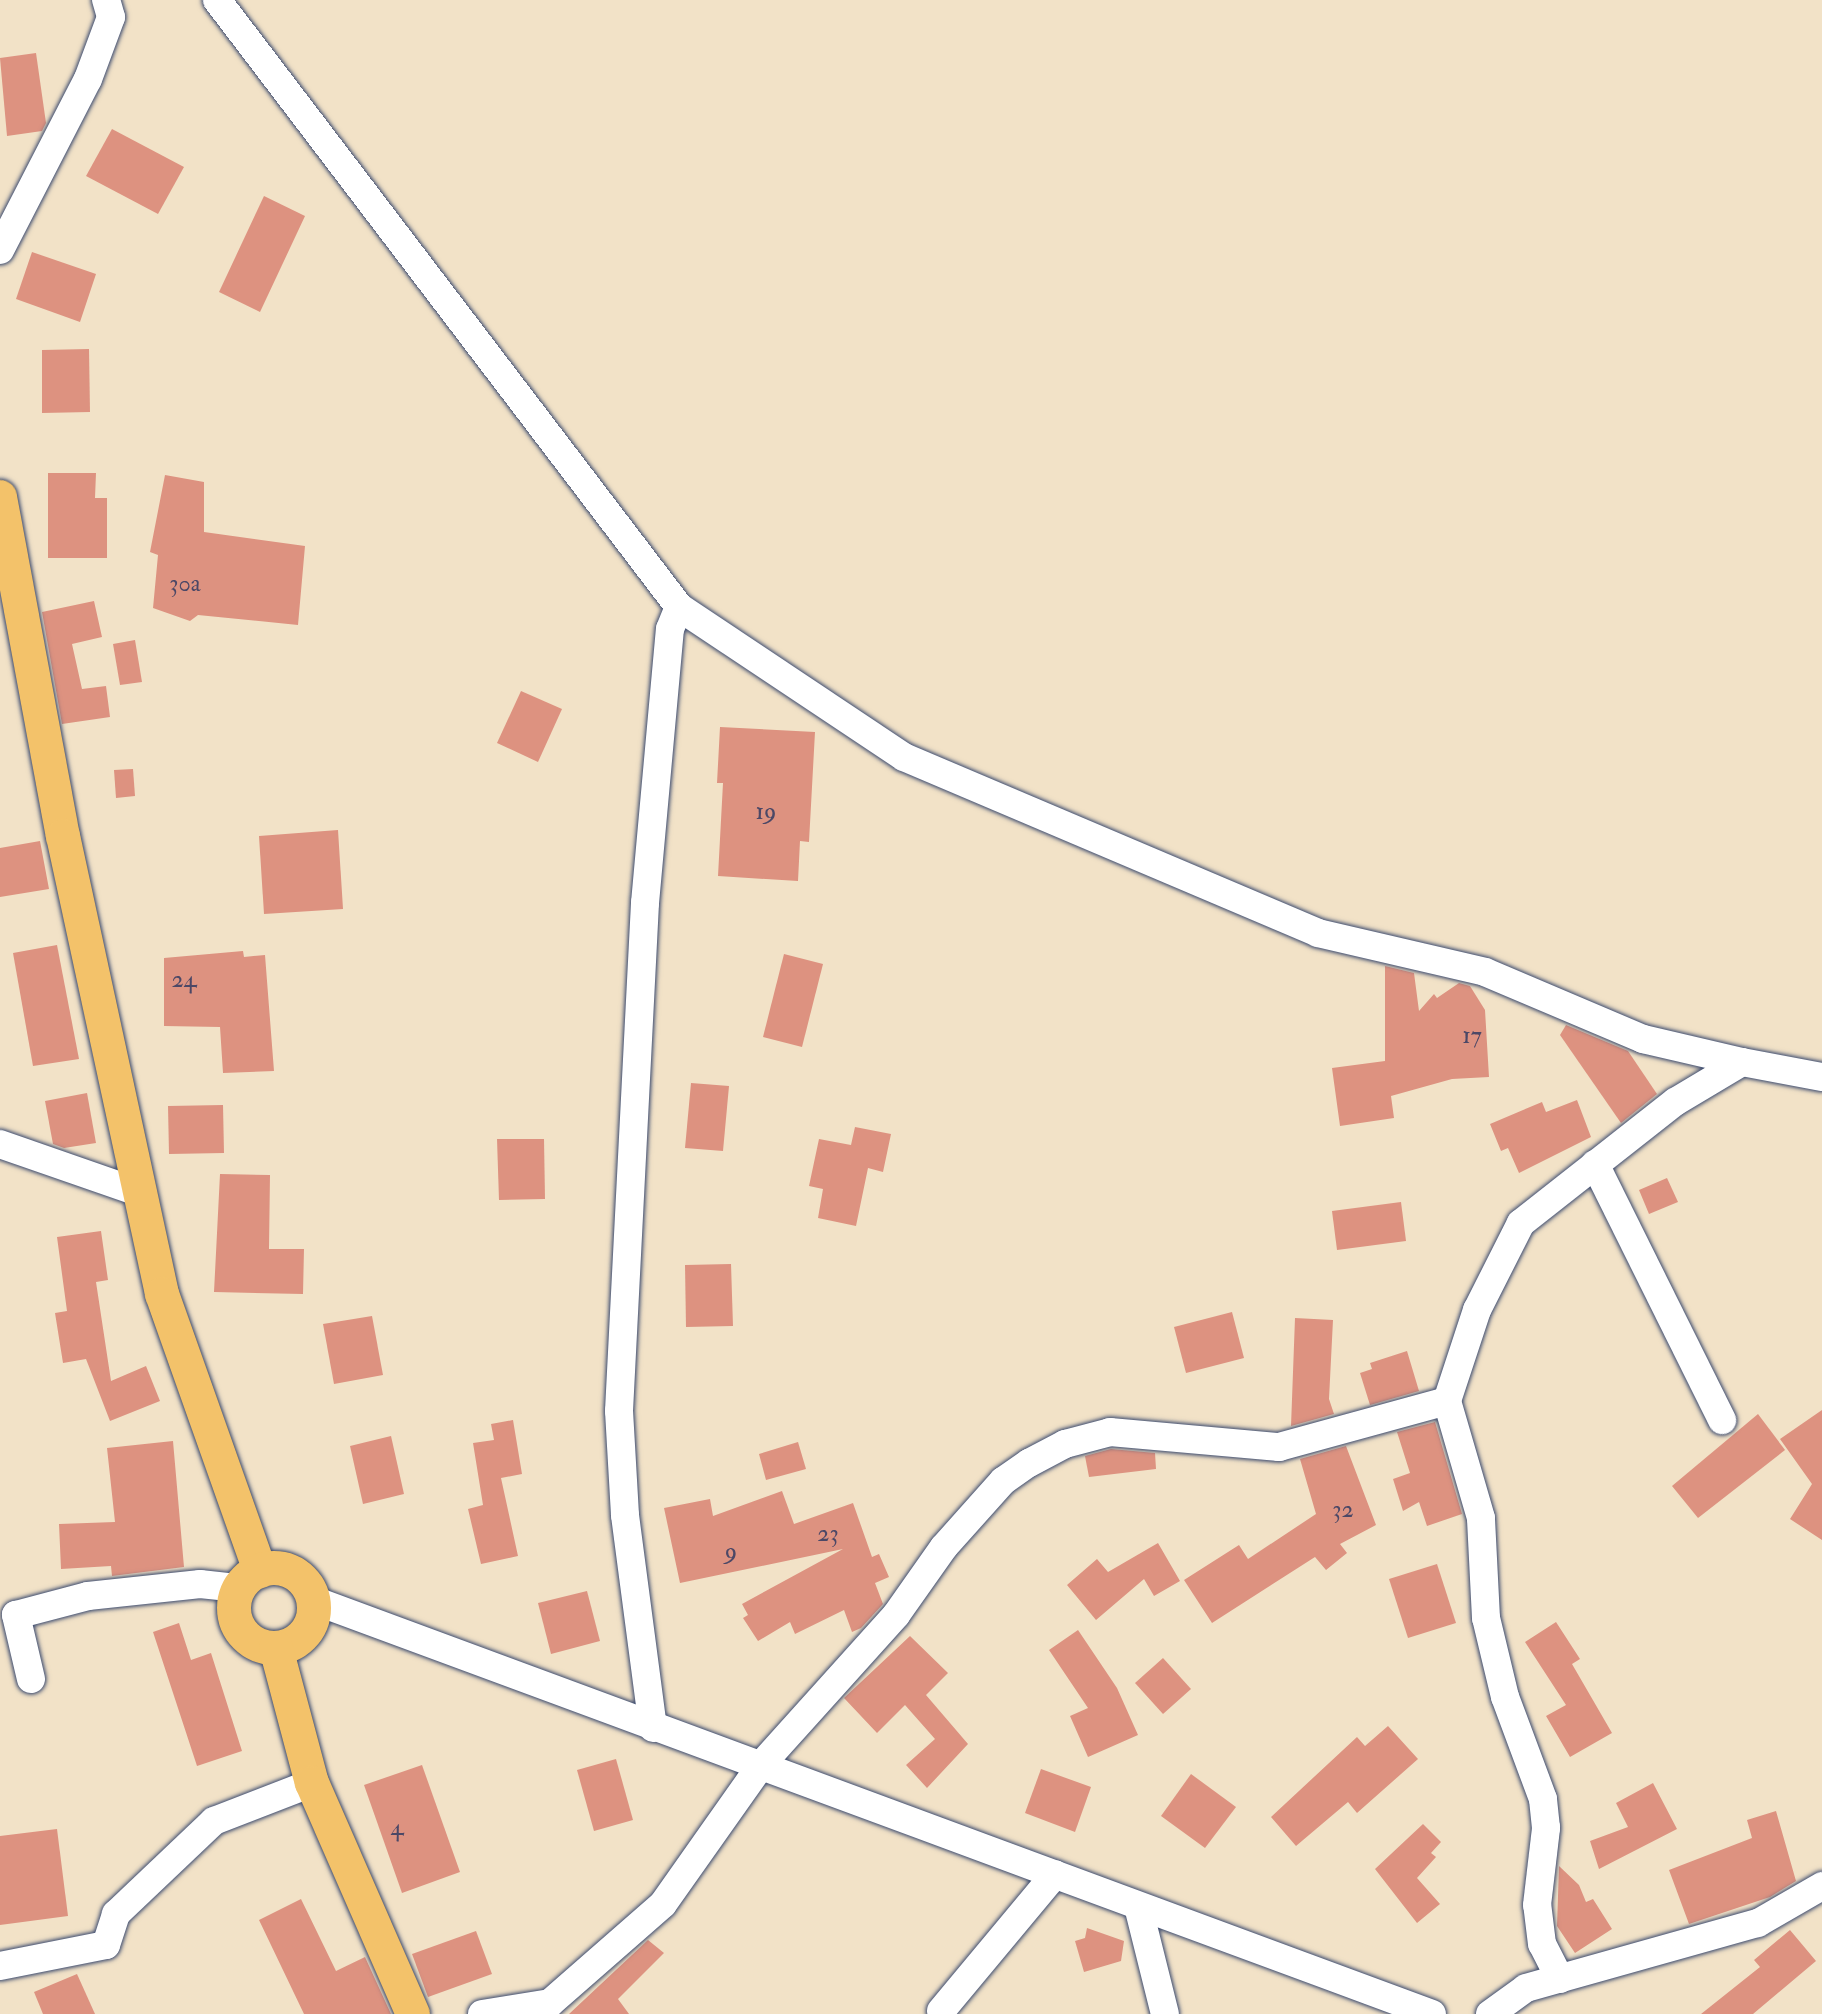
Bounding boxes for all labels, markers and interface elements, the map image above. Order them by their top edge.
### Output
house number: 30a [169,570,201,598]
house number: 19 [756,798,776,826]
house number: 24 [171,966,197,994]
house number: 17 [1462,1022,1482,1050]
house number: 32 [1332,1496,1354,1524]
house number: 23 [817,1520,839,1548]
house number: 9 [725,1538,737,1566]
house number: 4 [391,1814,403,1842]

